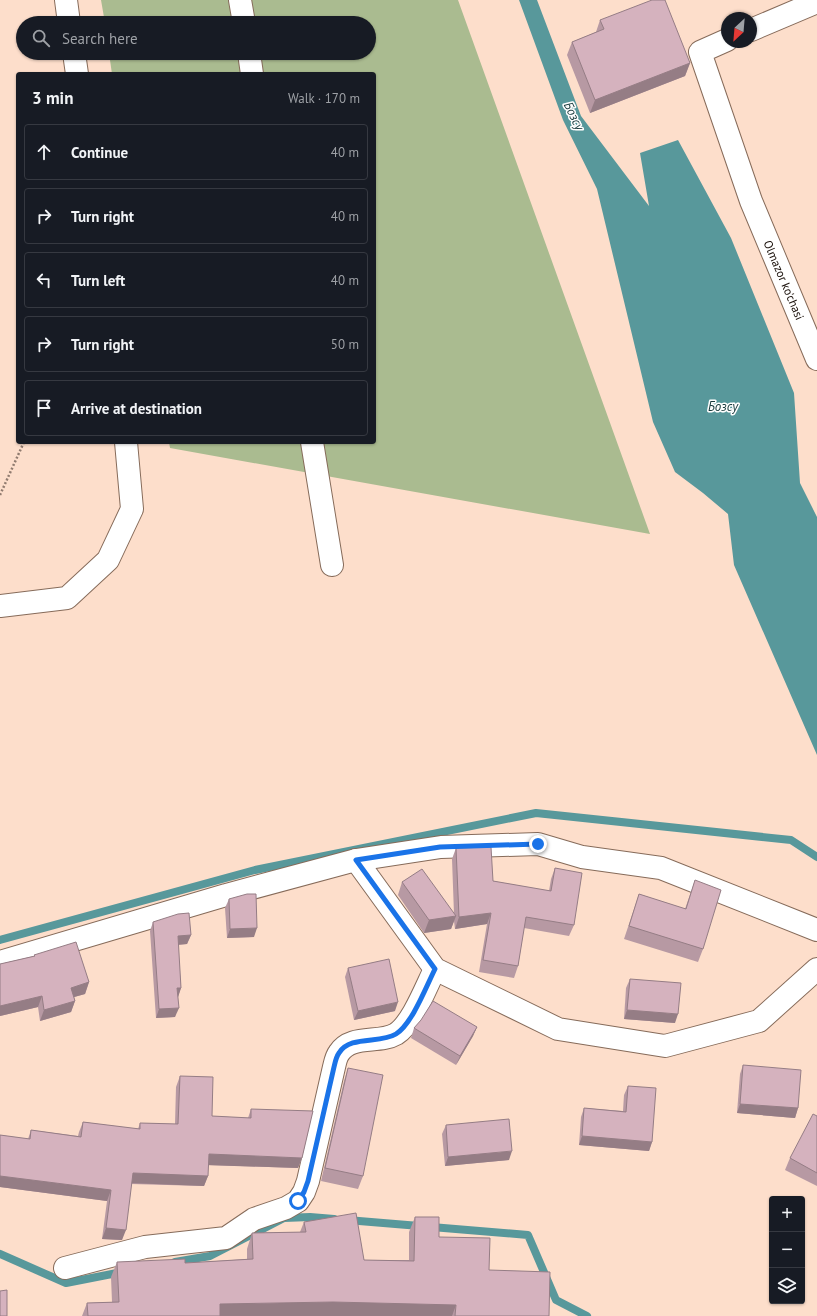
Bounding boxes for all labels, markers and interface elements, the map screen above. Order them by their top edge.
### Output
north arrow [721,12,757,48]
search box [16,16,376,60]
icon: search [30,27,52,49]
text: Search here [62,29,138,48]
text: 3 min [32,87,73,109]
text: Walk · 170 m [288,90,360,107]
water label: Бозсу [560,99,589,134]
icon: ahead [33,141,55,163]
text: Continue [71,143,128,162]
text: 40 m [331,144,359,161]
icon: right [33,205,55,227]
text: Turn right [71,207,134,226]
text: 40 m [331,208,359,225]
street label: Olmazor ko'chasi [760,238,808,322]
icon: left [33,269,55,291]
text: Turn left [71,271,125,290]
text: 40 m [331,272,359,289]
icon: right [33,333,55,355]
text: Turn right [71,335,134,354]
text: 50 m [331,336,359,353]
icon: arrive [33,397,55,419]
water label: Бозсу [708,398,739,415]
text: Arrive at destination [71,399,202,418]
route end [529,835,547,853]
route start [289,1192,307,1210]
map controls [769,1196,805,1304]
button: + [769,1196,805,1232]
button: − [769,1232,805,1268]
button: layers [769,1268,805,1304]

